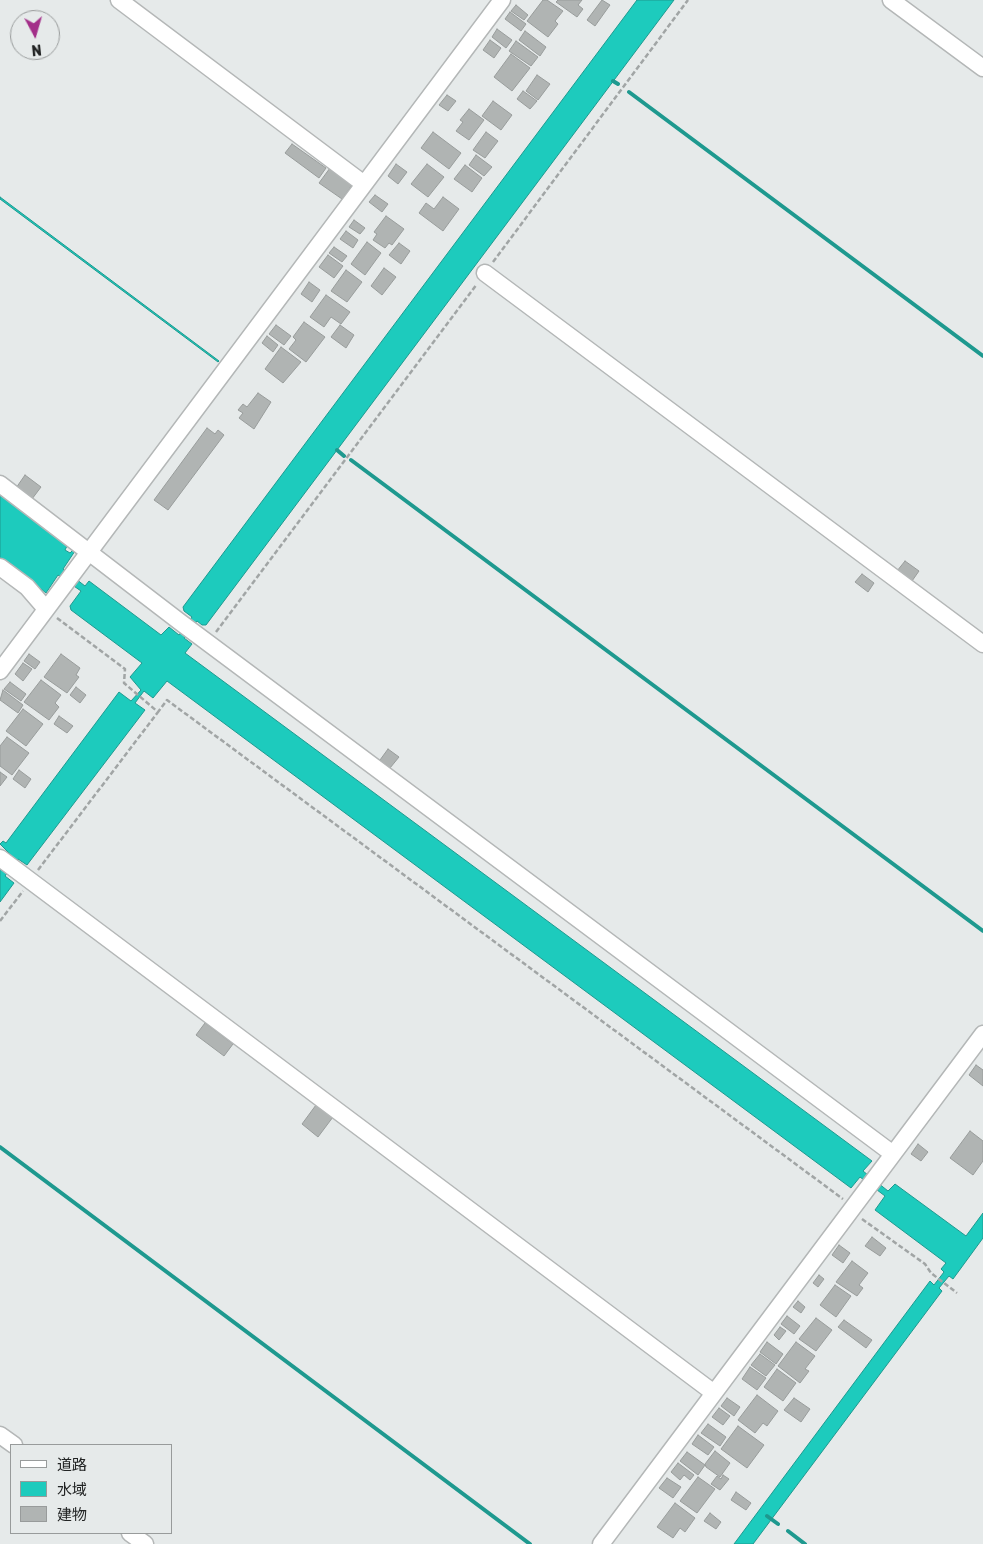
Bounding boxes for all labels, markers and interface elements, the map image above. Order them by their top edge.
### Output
north arrow [10,10,60,60]
text: N [31,40,42,58]
legend [10,1444,172,1534]
text: 道路 [57,1456,87,1474]
text: 水域 [57,1481,87,1499]
text: 建物 [57,1506,87,1524]

